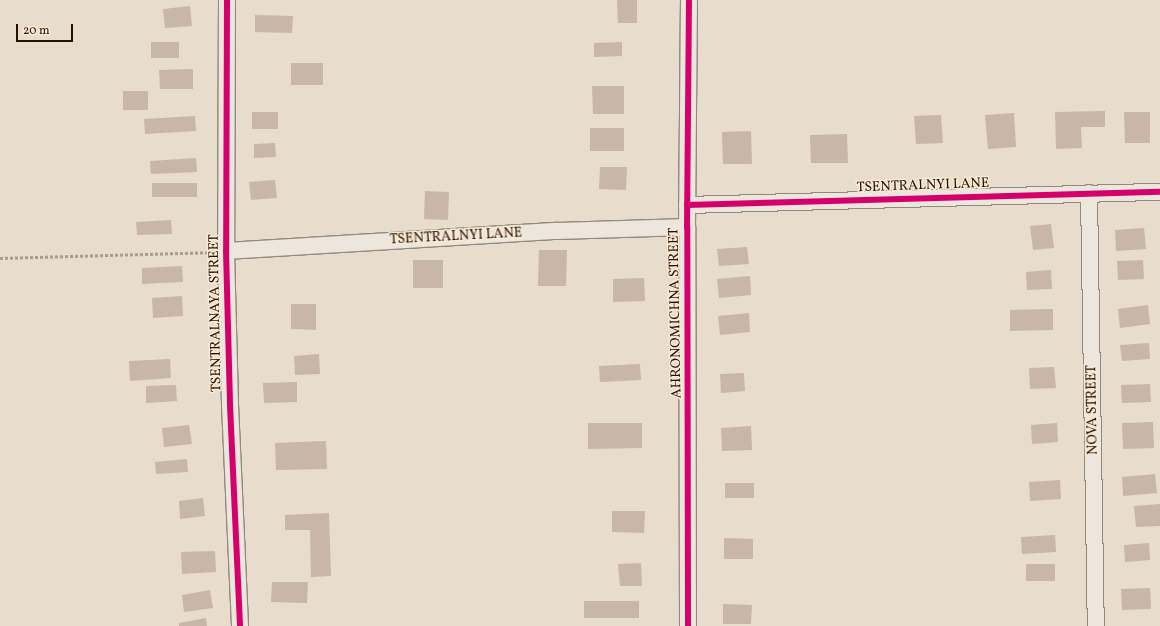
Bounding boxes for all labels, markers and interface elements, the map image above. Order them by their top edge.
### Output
scale bar [18,16,75,42]
text: 20 m [23,23,50,39]
street label: TSENTRALNYI LANE [856,175,990,197]
street label: TSENTRALNYI LANE [389,225,523,249]
street label: AHRONOMICHNA STREET [666,228,686,398]
street label: TSENTRALNAYA STREET [206,234,226,392]
street label: NOVA STREET [1084,365,1102,455]

